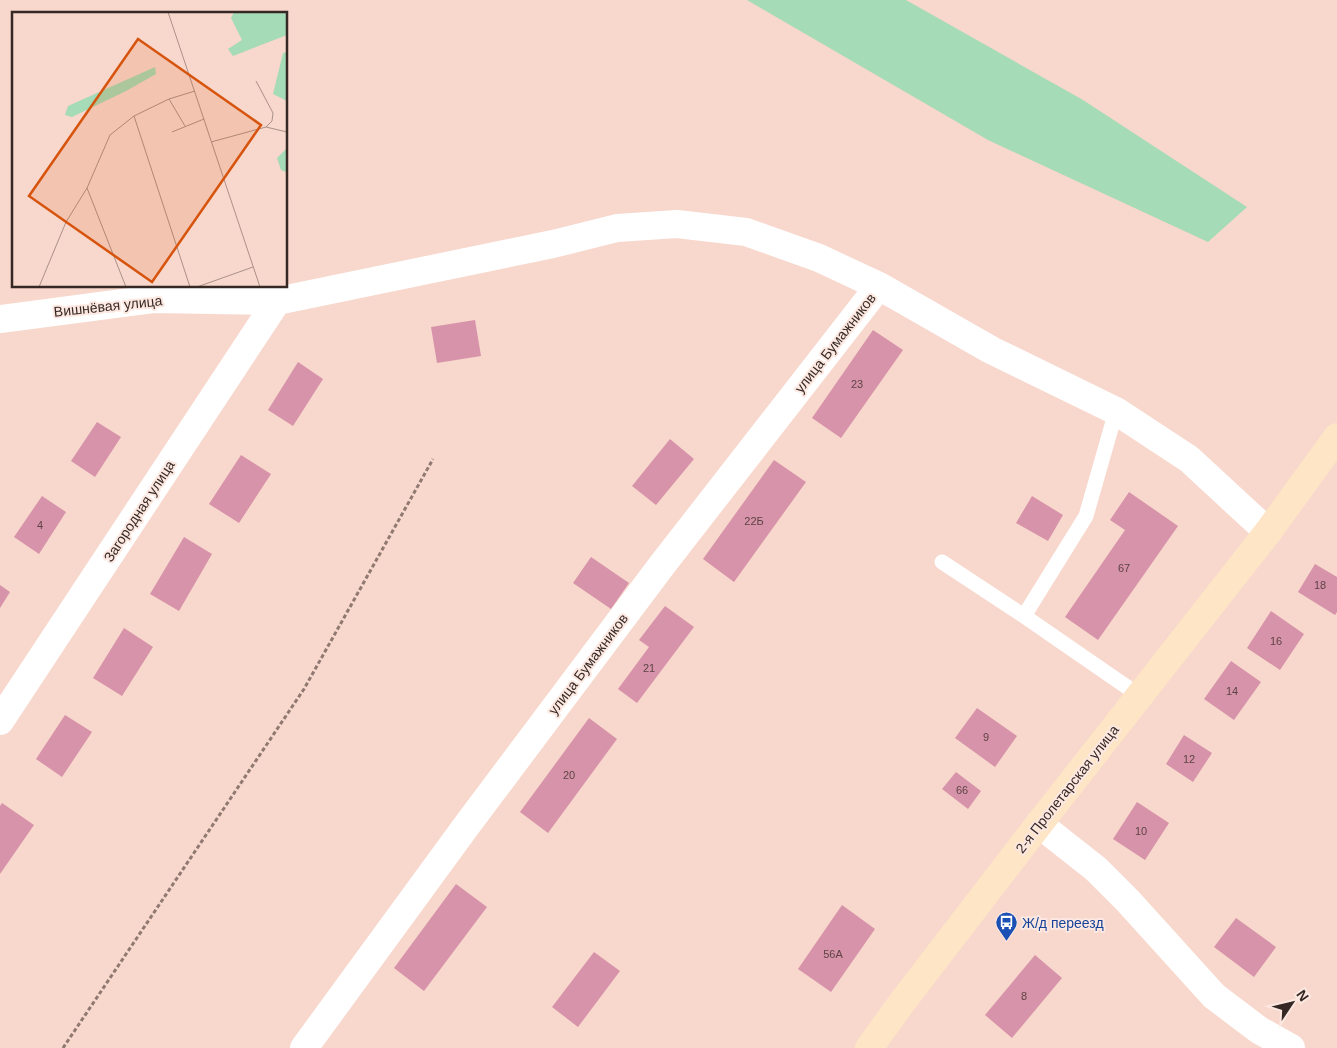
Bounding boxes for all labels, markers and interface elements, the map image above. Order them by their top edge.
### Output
inset map [12,12,288,288]
street label: улица Бумажников [791,290,879,396]
street label: Вишнёвая улица [53,292,163,320]
house number: 23 [851,378,863,390]
street label: Загородная улица [100,457,178,565]
house number: 22Б [744,515,764,527]
house number: 4 [37,519,43,531]
house number: 67 [1118,562,1130,574]
house number: 18 [1314,579,1326,591]
street label: улица Бумажников [545,610,631,718]
house number: 16 [1270,635,1282,647]
house number: 21 [643,662,655,674]
house number: 14 [1226,685,1238,697]
street label: 2-я Пролетарская улица [1012,722,1122,856]
house number: 9 [983,731,989,743]
house number: 12 [1183,753,1195,765]
house number: 20 [563,769,575,781]
house number: 66 [956,784,968,796]
house number: 10 [1135,825,1147,837]
bus stop icon: Ж/д переезд [994,911,1018,942]
place label: Ж/д переезд [1022,915,1104,931]
house number: 56А [823,948,843,960]
north arrow [1267,978,1317,1028]
text: N [1293,987,1312,1004]
house number: 8 [1021,990,1027,1002]

